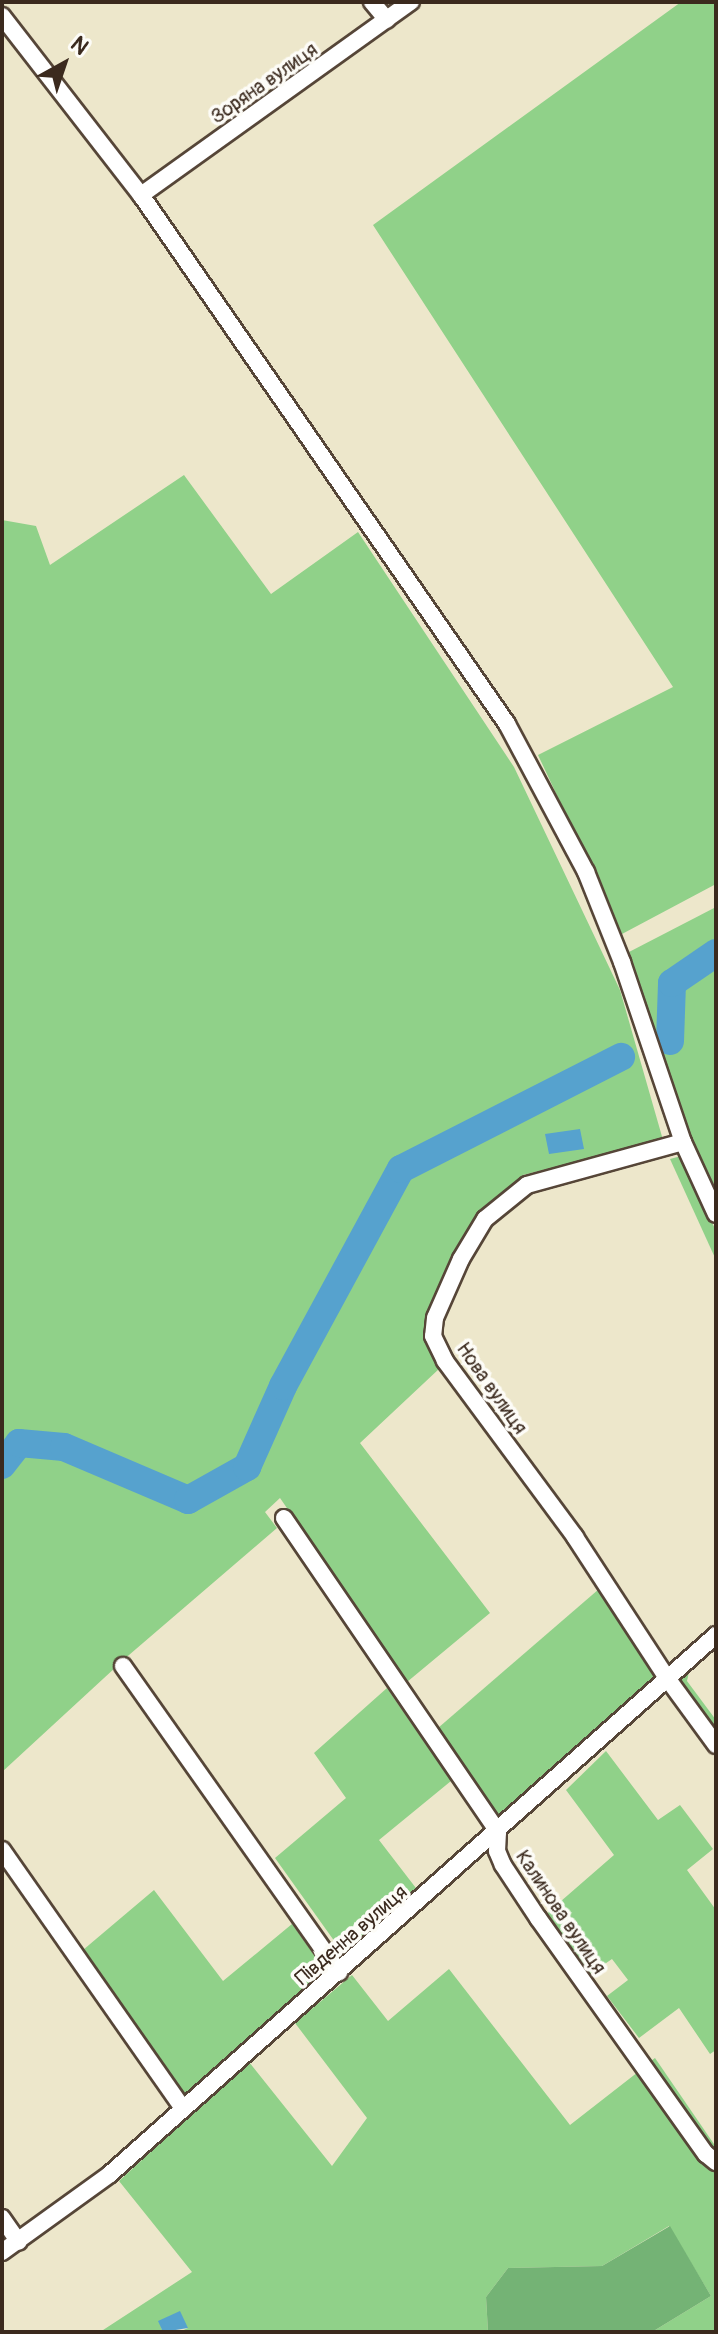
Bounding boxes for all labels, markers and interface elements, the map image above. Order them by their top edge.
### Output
north arrow [24,24,104,104]
text: N [65,30,94,61]
street label: Зоряна вулиця [206,37,322,129]
street label: Нова вулиця [452,1337,532,1439]
street label: Калинова вулиця [511,1846,611,1978]
street label: Південна вулиця [290,1880,412,1990]

